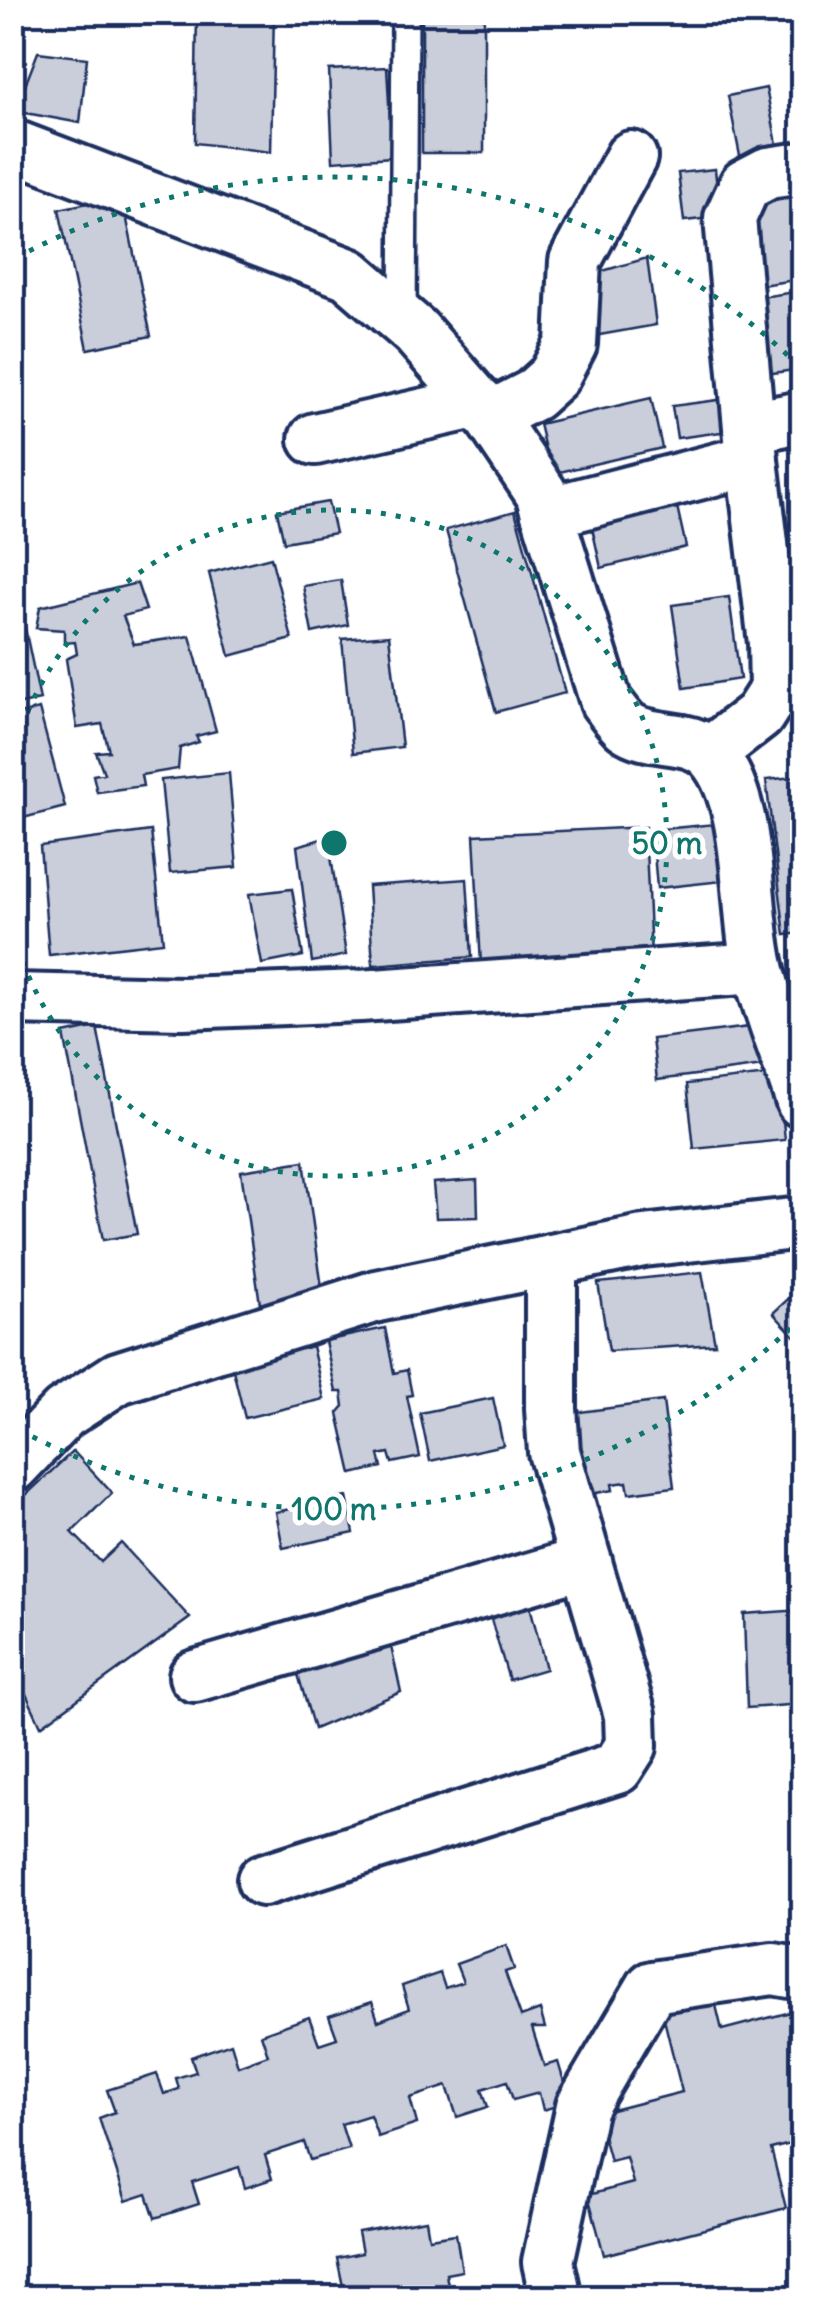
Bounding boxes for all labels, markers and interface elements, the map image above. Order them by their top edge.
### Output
text: 50 m [632,824,702,862]
centre of rings [316,825,352,861]
text: 100 m [292,1490,376,1528]

